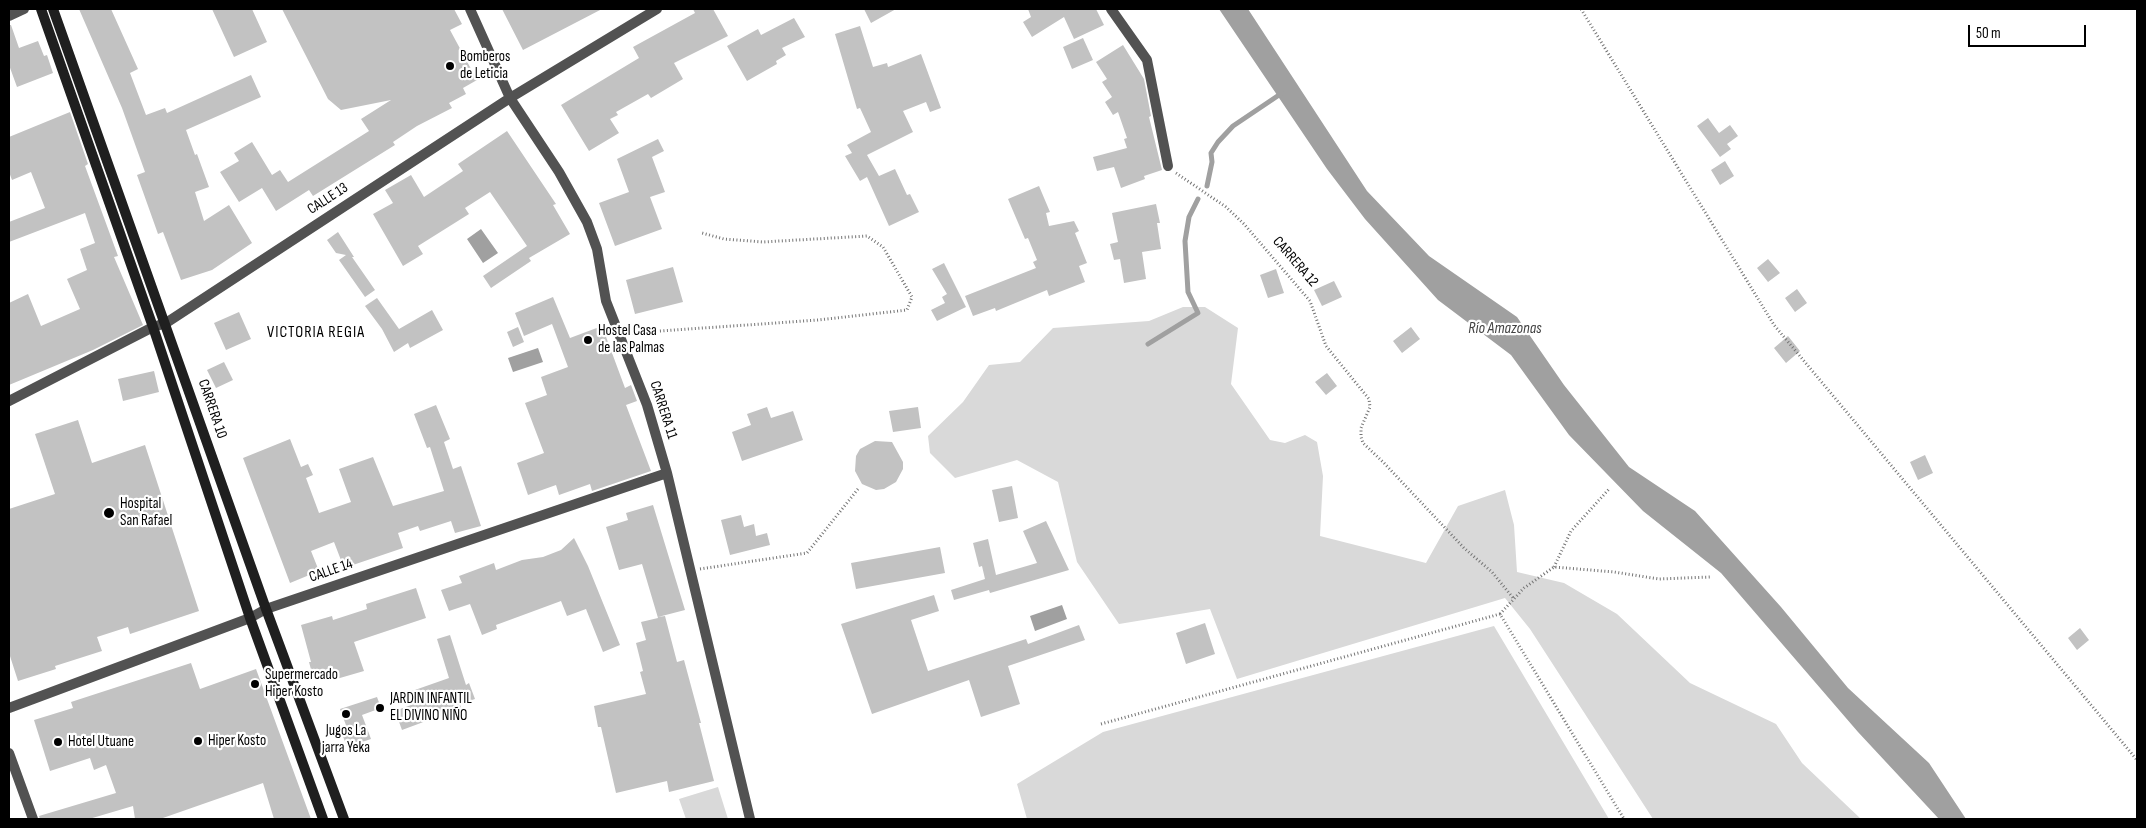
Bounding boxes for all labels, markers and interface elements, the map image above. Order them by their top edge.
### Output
scale bar [1971,15,2088,47]
text: 50 m [1976,24,2001,43]
place label: Bomberos de Leticia [460,48,510,83]
marker: Bomberos de Leticia [444,60,456,72]
street label: CALLE 13 [304,179,352,219]
street label: CARRERA 12 [1268,233,1322,291]
water label: Río Amazonas [1468,319,1542,339]
place label: Hostel Casa de las Palmas [598,322,664,357]
district label: VICTORIA REGIA [265,323,367,343]
marker: Hostel Casa de las Palmas [582,334,594,346]
street label: CARRERA 10 [194,377,230,441]
street label: CARRERA 11 [645,379,681,441]
place label: Hospital San Rafael [120,495,172,530]
marker: Hospital San Rafael [102,506,116,520]
street label: CALLE 14 [307,555,355,587]
place label: Supermercado Hiper Kosto [265,666,338,701]
marker: Supermercado Hiper Kosto [249,678,261,690]
place label: JARDIN INFANTIL EL DIVINO NIÑO [390,690,472,725]
marker: JARDIN INFANTIL EL DIVINO NIÑO [374,702,386,714]
marker: Jugos La jarra Yeka [340,708,352,720]
place label: Jugos La jarra Yeka [322,722,370,757]
place label: Hiper Kosto [208,732,266,750]
place label: Hotel Utuane [68,733,134,751]
marker: Hiper Kosto [192,735,204,747]
marker: Hotel Utuane [52,736,64,748]

